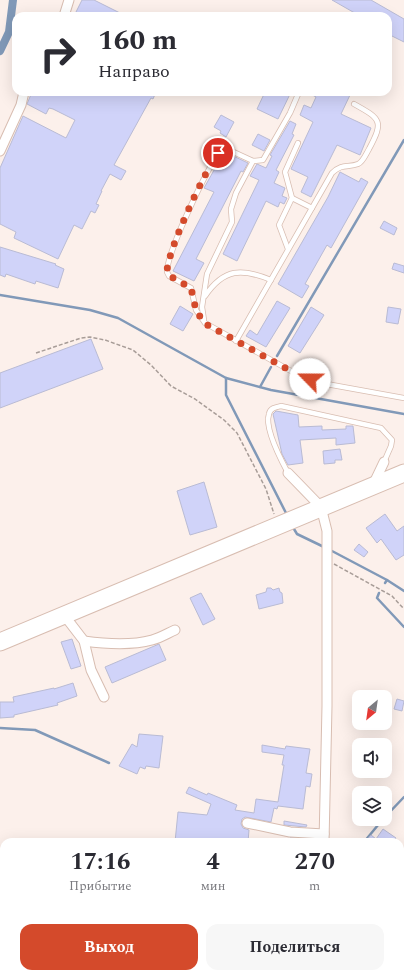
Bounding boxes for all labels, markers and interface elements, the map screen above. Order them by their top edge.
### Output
text: 160 m [98,19,177,62]
icon: right [32,28,84,80]
text: Направо [98,58,170,85]
pin [201,136,235,170]
icon: arrive [207,142,229,164]
position arrow [289,358,331,400]
north arrow [352,690,392,730]
map controls [352,690,392,826]
button: sound [352,738,392,778]
button: layers [352,786,392,826]
text: 17:16 [70,844,130,880]
text: 4 [206,844,220,880]
text: 270 [294,844,335,880]
text: Прибытие [69,876,132,896]
text: мин [201,876,225,896]
text: m [309,876,320,896]
button: Выход [20,924,198,970]
button: Поделиться [206,924,384,970]

